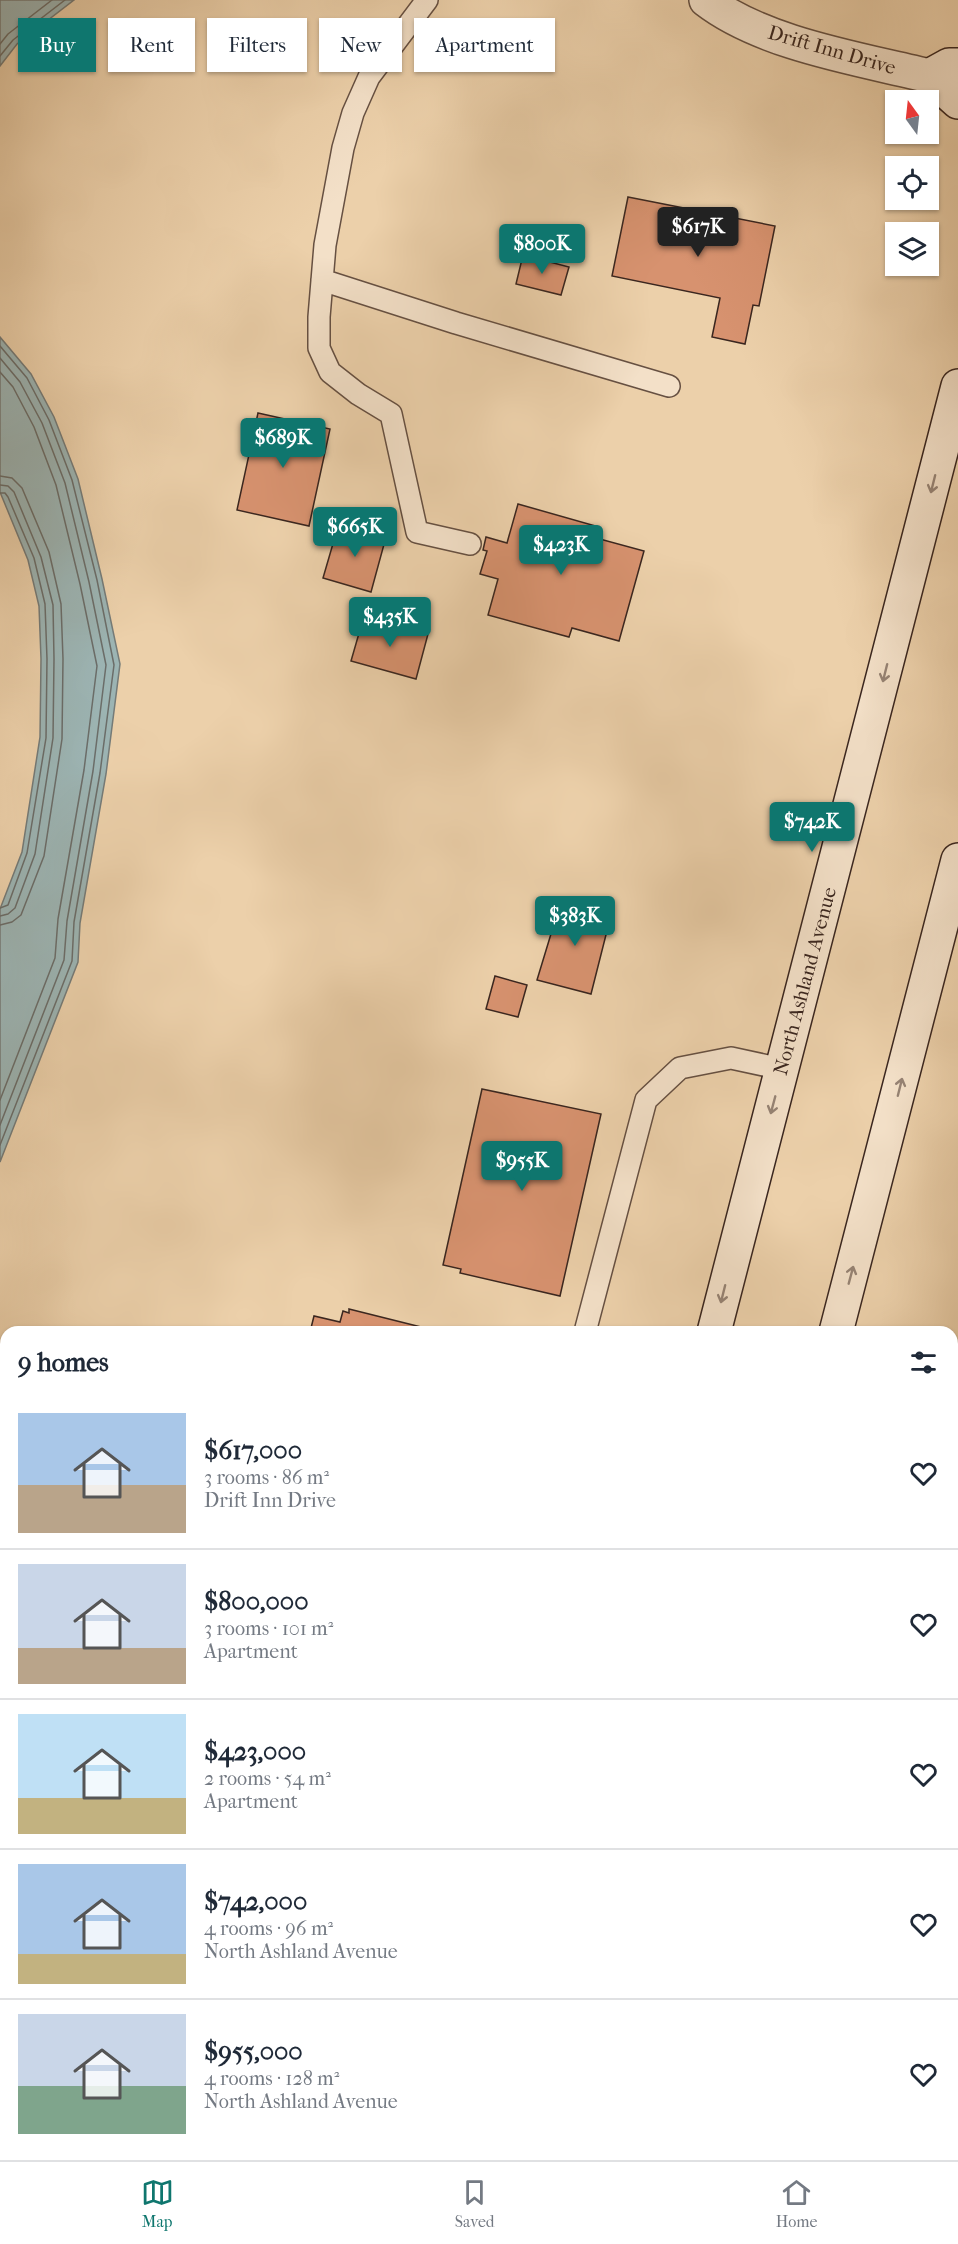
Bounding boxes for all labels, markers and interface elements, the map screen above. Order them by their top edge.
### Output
chip: Buy [18,18,96,72]
chip: Rent [108,18,195,72]
chip: Filters [207,18,307,72]
chip: New [319,18,402,72]
chip: Apartment [414,18,555,72]
street label: Drift Inn Drive [765,21,899,79]
north arrow [885,90,939,144]
map controls [885,90,939,276]
button: locate [885,156,939,210]
pin: $617K [656,207,740,258]
text: $617K [671,215,725,238]
button: layers [885,222,939,276]
pin: $800K [500,224,584,275]
text: $800K [513,232,571,255]
pin: $689K [241,418,325,469]
text: $689K [255,426,311,449]
one-way arrow [927,474,939,493]
pin: $665K [313,507,397,558]
text: $665K [327,515,383,538]
pin: $423K [519,525,603,576]
text: $423K [533,533,589,556]
pin: $435K [348,597,432,648]
text: $435K [363,605,417,628]
one-way arrow [878,663,890,682]
pin: $742K [770,802,854,853]
text: $742K [784,810,840,833]
street label: North Ashland Avenue [769,884,841,1077]
pin: $383K [533,896,617,947]
text: $383K [549,904,601,927]
one-way arrow [895,1077,906,1096]
one-way arrow [766,1096,778,1115]
pin: $955K [480,1141,564,1192]
text: $955K [495,1149,549,1172]
one-way arrow [846,1266,857,1285]
one-way arrow [717,1284,729,1303]
icon: filters [907,1346,940,1379]
text: 9 homes [18,1347,109,1378]
text: $617,000 [204,1435,302,1466]
icon: home [66,1437,138,1509]
icon: heart [907,1457,940,1490]
text: 3 rooms · 86 m² [204,1466,329,1489]
text: Drift Inn Drive [204,1489,336,1512]
text: $800,000 [204,1586,308,1617]
icon: home [66,1588,138,1660]
icon: heart [907,1608,940,1641]
text: 3 rooms · 101 m² [204,1617,333,1640]
text: Apartment [204,1640,298,1663]
text: $423,000 [204,1736,306,1767]
icon: home [66,1738,138,1810]
icon: heart [907,1758,940,1791]
text: 2 rooms · 54 m² [204,1767,331,1790]
text: Apartment [204,1790,298,1813]
text: $742,000 [204,1886,307,1917]
icon: home [66,1888,138,1960]
icon: heart [907,1908,940,1941]
text: 4 rooms · 96 m² [204,1917,333,1940]
text: North Ashland Avenue [204,1940,398,1963]
text: $955,000 [204,2036,303,2067]
icon: home [66,2038,138,2110]
icon: heart [907,2058,940,2091]
text: 4 rooms · 128 m² [204,2067,339,2090]
text: North Ashland Avenue [204,2090,398,2113]
tab: Map [141,2176,174,2231]
tab: Saved [455,2176,495,2231]
tab: Home [776,2176,817,2231]

